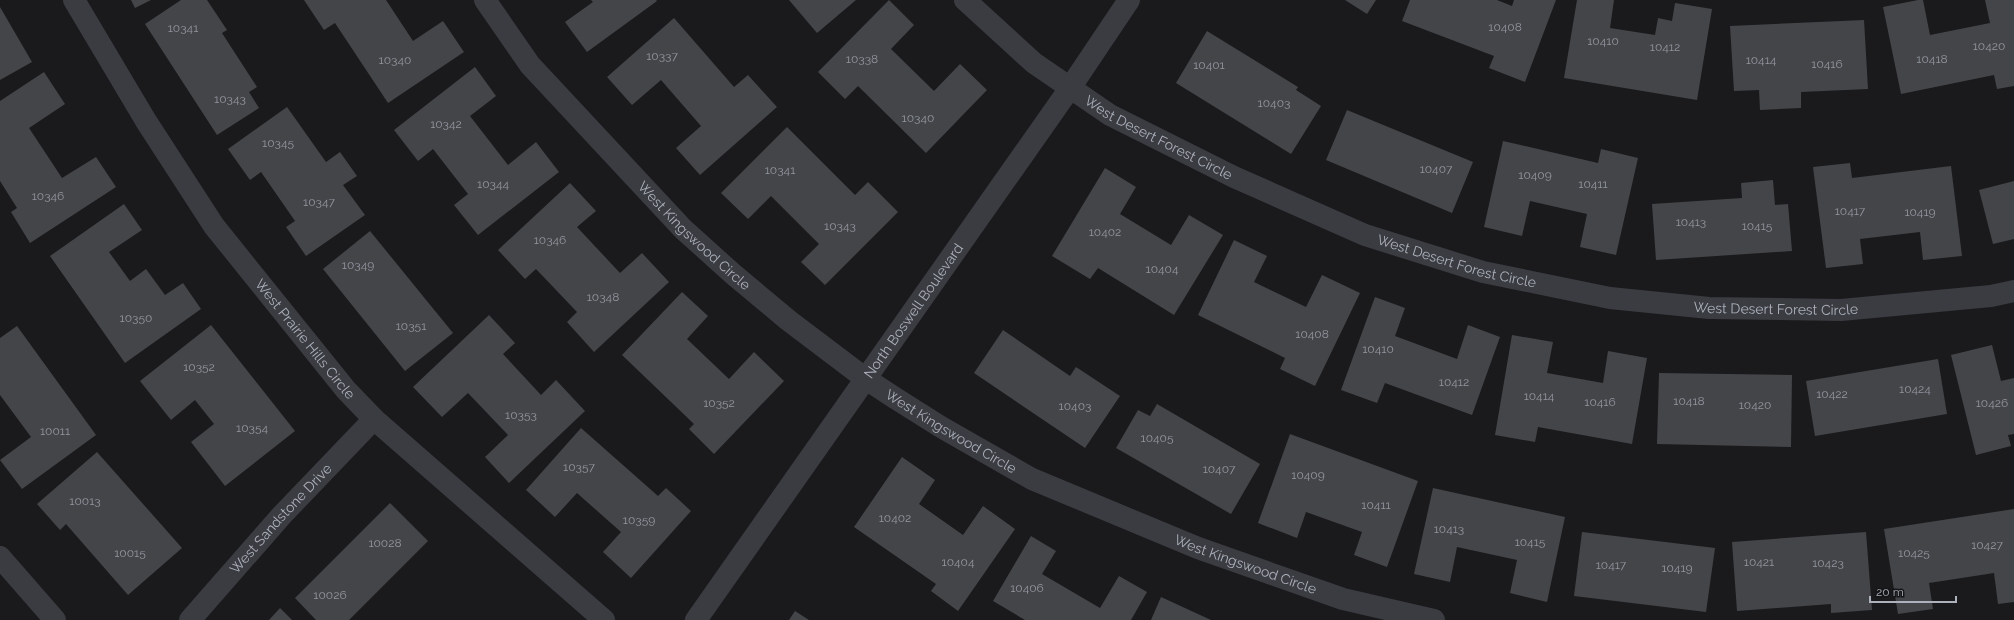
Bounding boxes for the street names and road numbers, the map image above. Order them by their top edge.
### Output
street label: West Desert Forest Circle [1082,92,1235,183]
street label: West Kingswood Circle [635,178,754,293]
street label: West Desert Forest Circle [1375,231,1538,291]
street label: North Boswell Boulevard [861,240,966,381]
street label: West Prairie Hills Circle [252,276,358,402]
street label: West Desert Forest Circle [1693,298,1859,318]
street label: West Kingswood Circle [883,386,1019,476]
street label: West Sandstone Drive [226,460,335,577]
street label: West Kingswood Circle [1172,531,1319,597]

